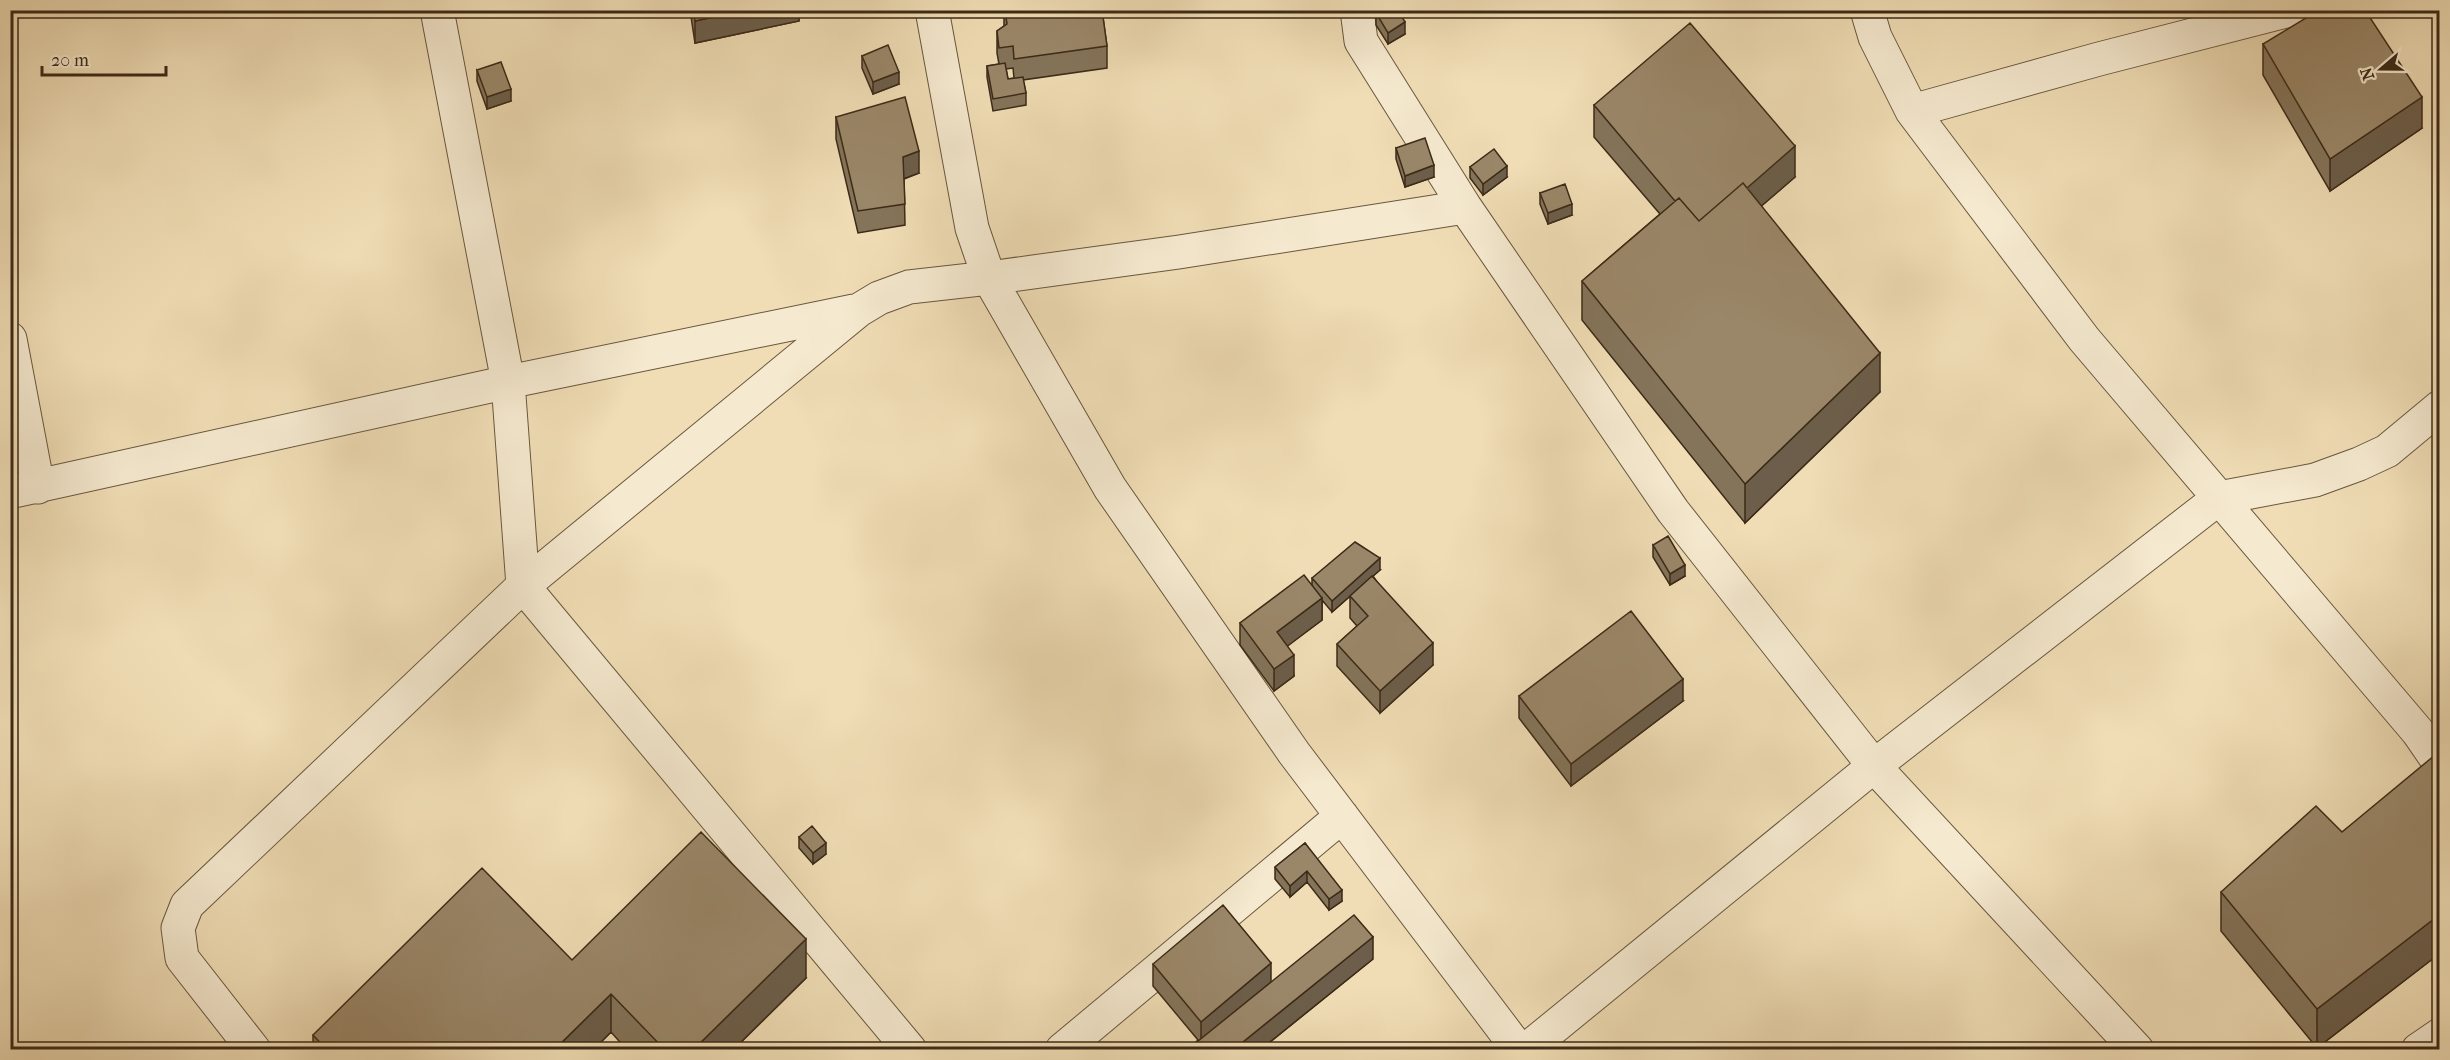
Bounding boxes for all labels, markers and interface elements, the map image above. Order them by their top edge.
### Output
scale bar [42,39,166,77]
north arrow [2351,39,2411,99]
text: 20 m [51,50,89,71]
text: N [2356,64,2378,83]

